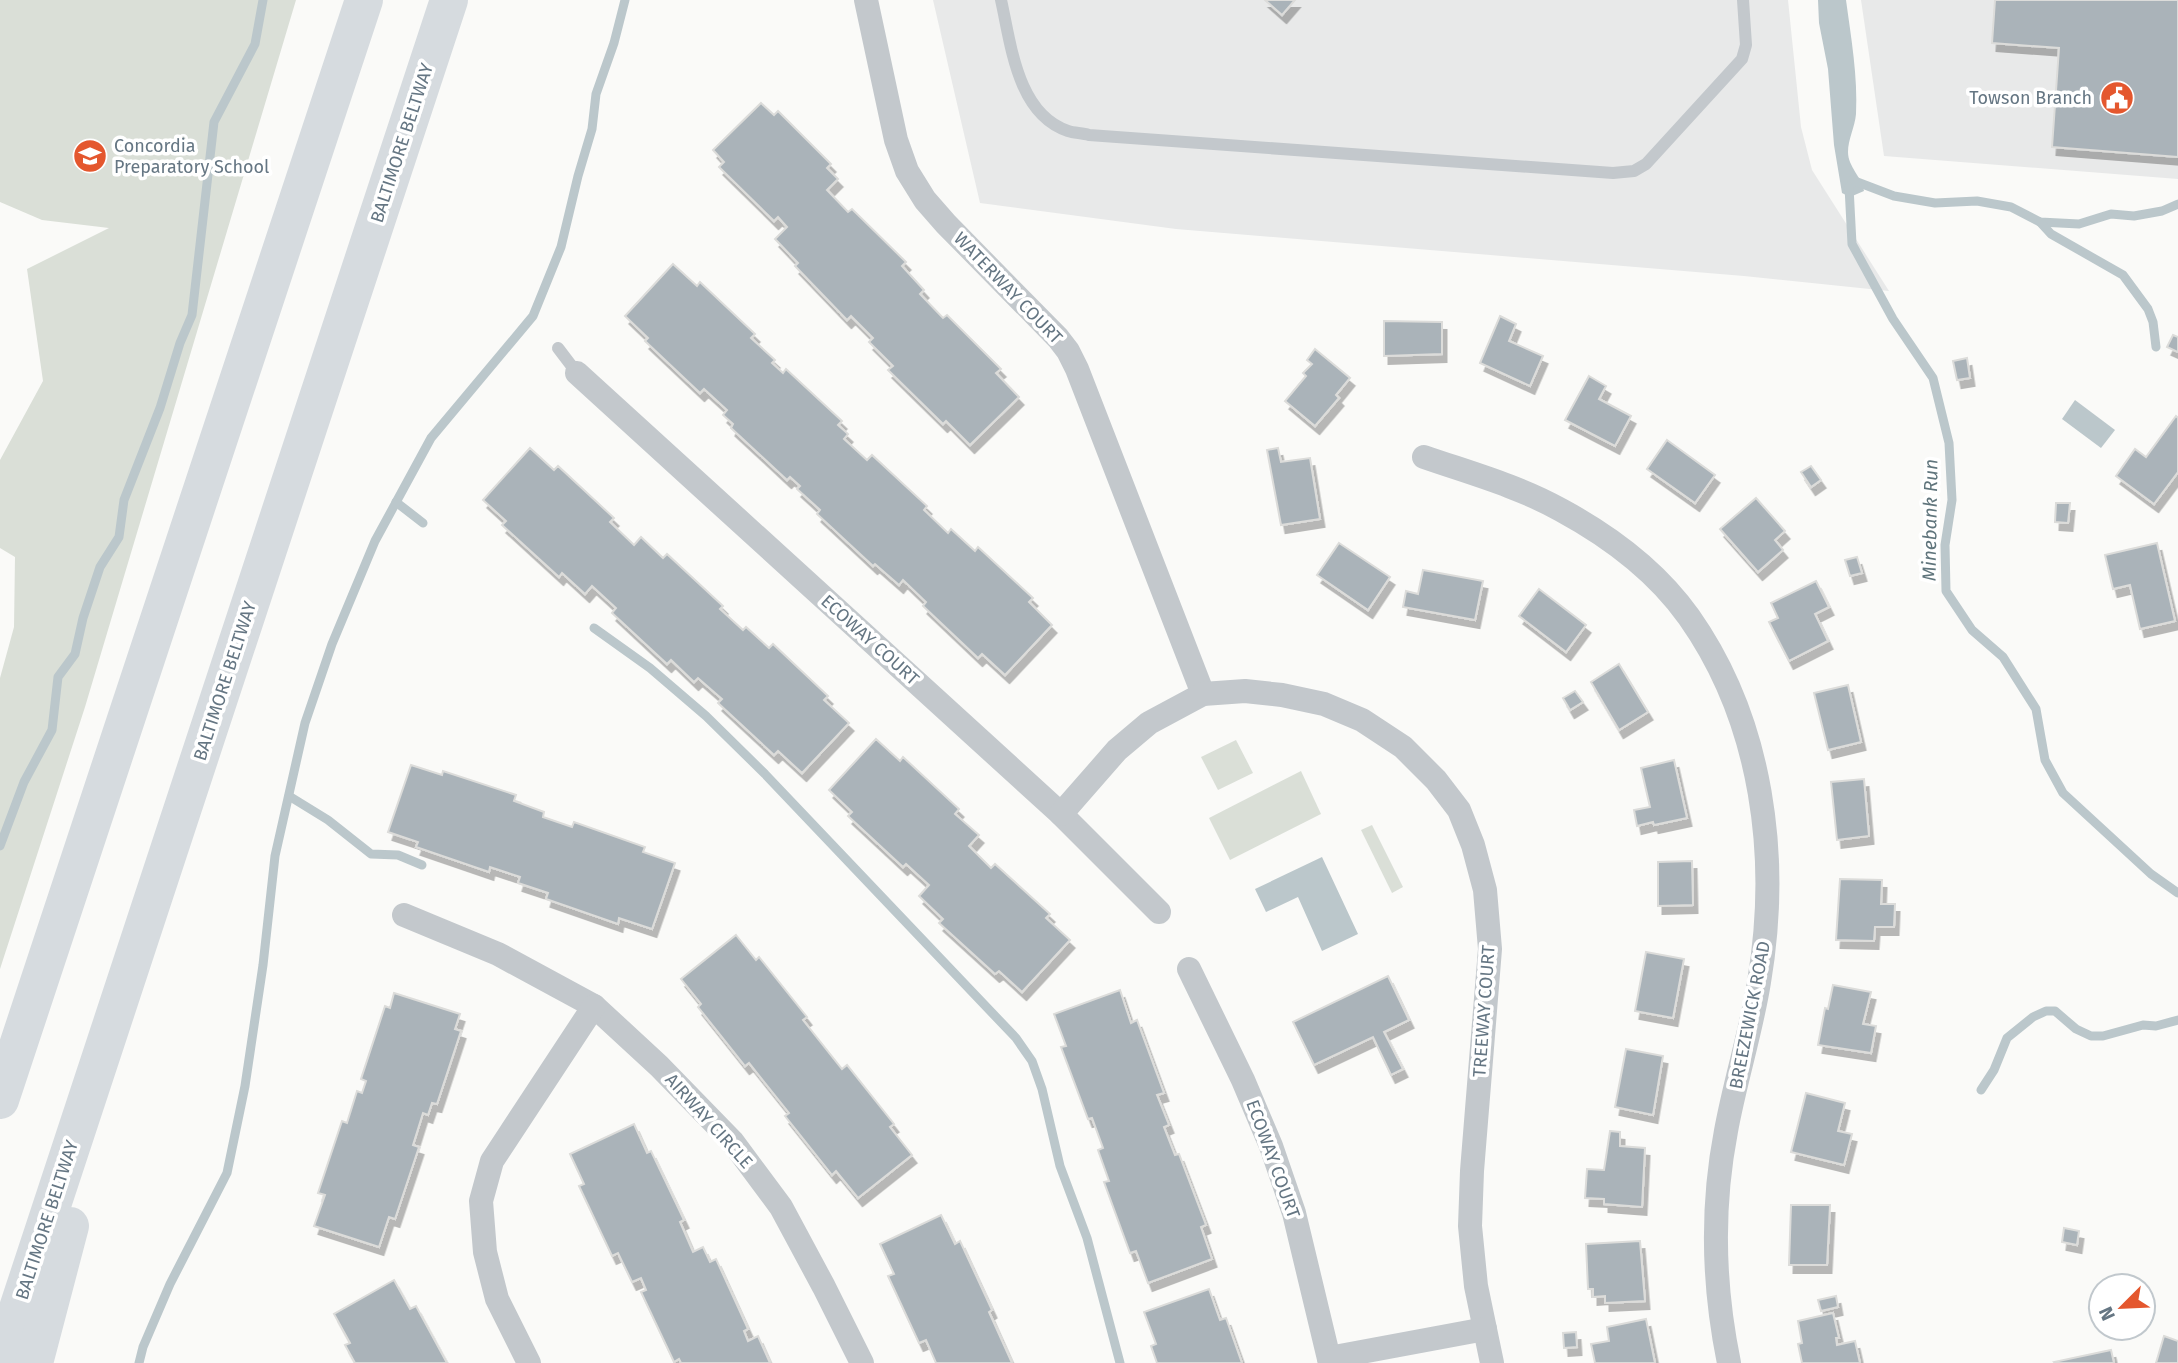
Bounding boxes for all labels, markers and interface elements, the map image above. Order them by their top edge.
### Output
street label: BALTIMORE BELTWAY [366,60,438,226]
public building icon: Towson Branch [2098,79,2136,117]
place label: Towson Branch [1969,87,2092,109]
place label: Concordia Preparatory School [114,135,269,178]
school or university icon: Concordia Preparatory School [71,137,109,175]
street label: WATERWAY COURT [949,227,1067,349]
water label: Minebank Run [1917,459,1943,581]
street label: ECOWAY COURT [816,590,924,690]
street label: BALTIMORE BELTWAY [189,598,261,764]
street label: BREEZEWICK ROAD [1725,939,1775,1091]
street label: TREEWAY COURT [1468,944,1500,1078]
street label: AIRWAY CIRCLE [661,1069,757,1173]
street label: ECOWAY COURT [1241,1097,1305,1222]
street label: BALTIMORE BELTWAY [11,1137,83,1303]
north arrow [2087,1272,2157,1342]
text: N [2094,1303,2120,1324]

